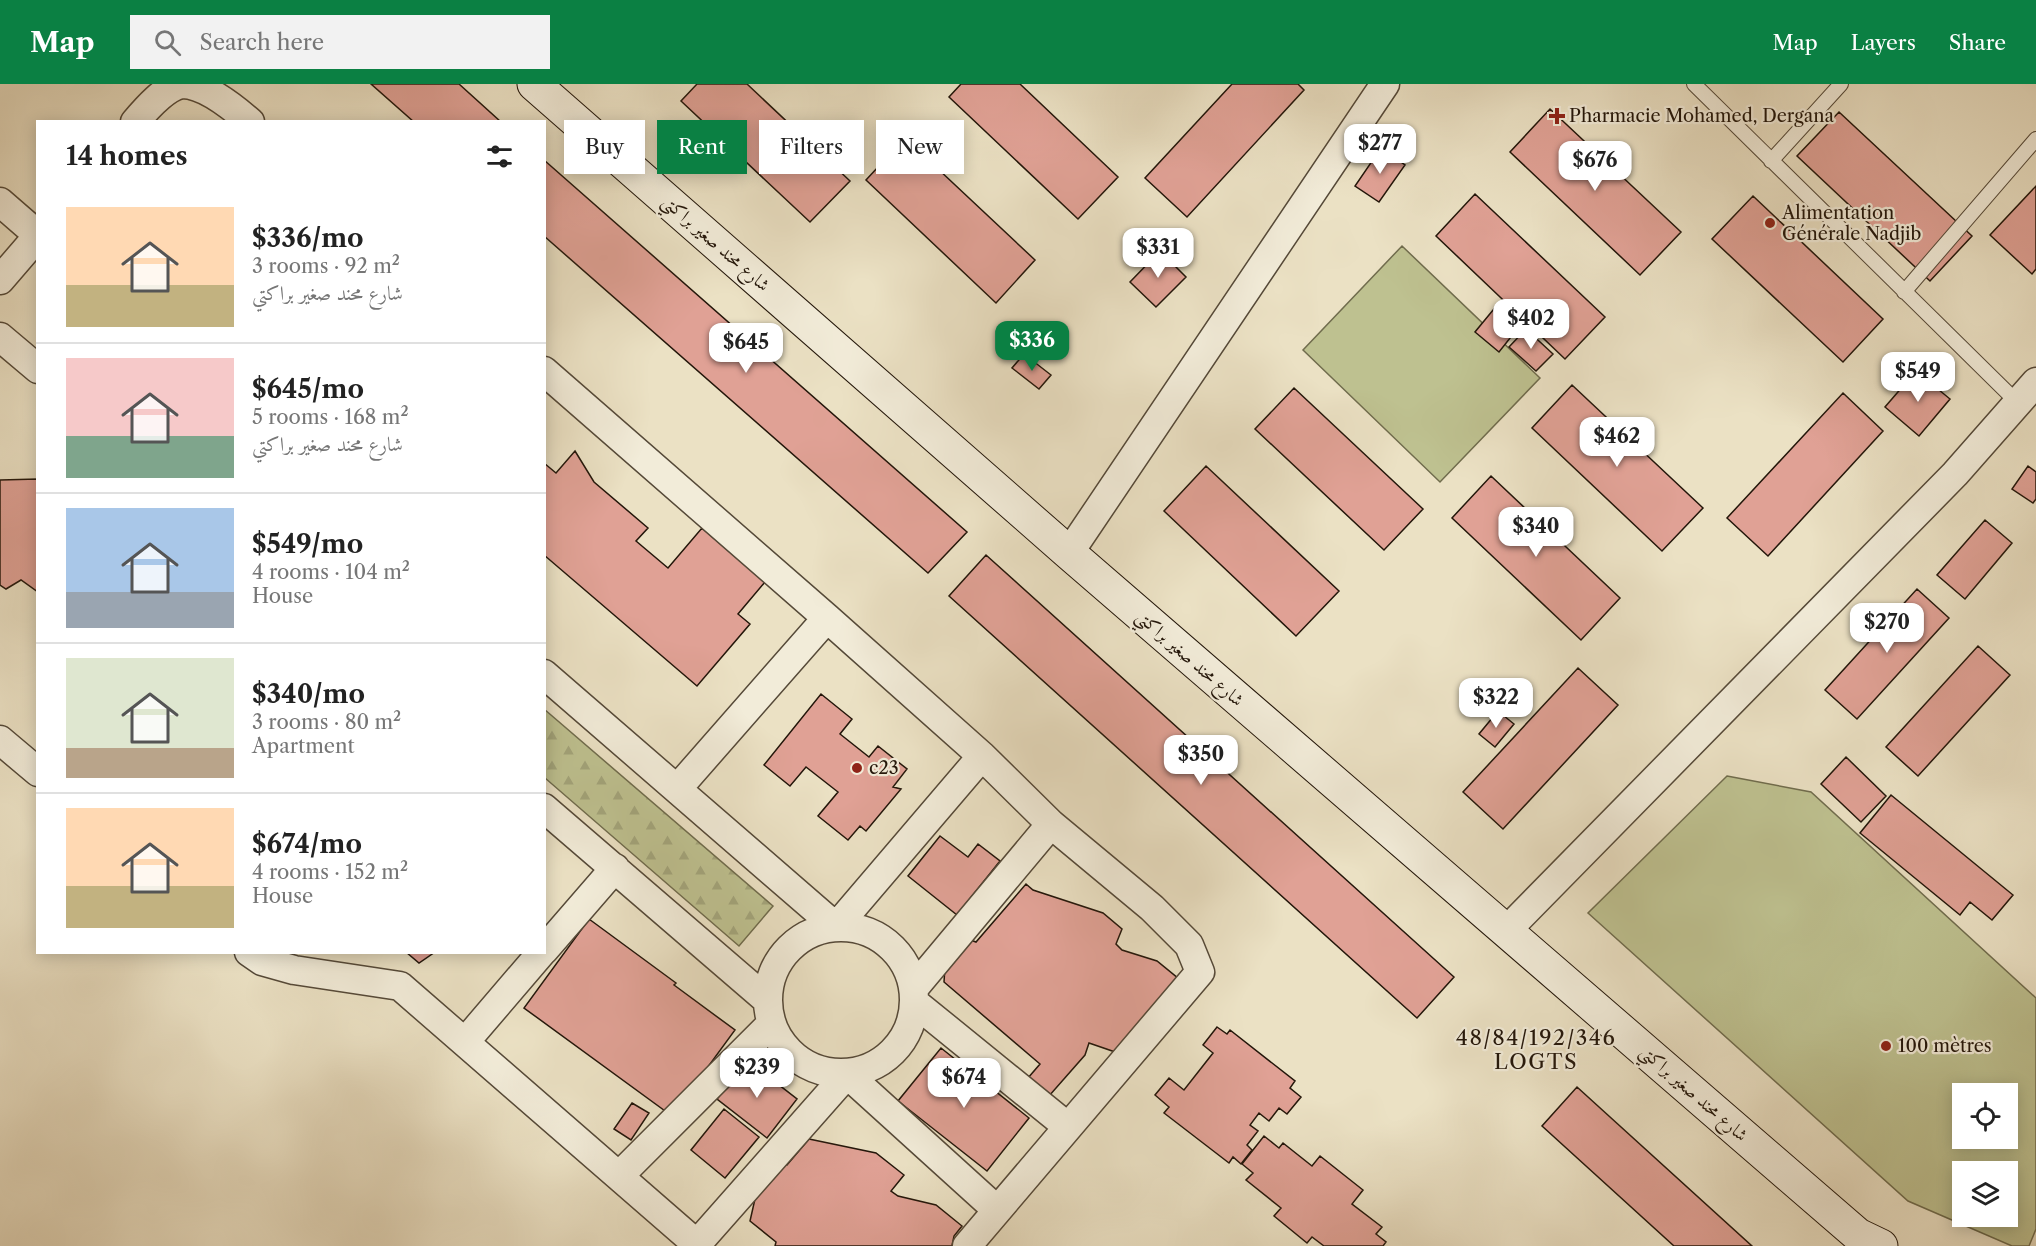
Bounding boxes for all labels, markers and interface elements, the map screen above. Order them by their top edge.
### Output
search box [130,15,550,69]
text: Map [30,25,94,59]
icon: search [151,26,184,59]
text: Search here [199,29,324,56]
text: Map [1773,30,1818,55]
text: Layers [1851,30,1916,55]
text: Share [1949,30,2006,55]
place label: Pharmacie Mohamed, Dergana [1569,105,1835,127]
marker: Pharmacie Mohamed, Dergana [1550,109,1564,123]
chip: Buy [564,120,645,174]
chip: Rent [657,120,747,174]
chip: Filters [759,120,864,174]
chip: New [876,120,964,174]
pin: $277 [1344,124,1416,175]
text: $277 [1358,131,1402,155]
text: 14 homes [66,140,188,172]
icon: filters [483,140,516,173]
pin: $676 [1559,141,1631,192]
text: $676 [1573,148,1617,172]
street label: شارع محند صغير براكتي [654,190,774,300]
place label: Alimentation Générale Nadjib [1781,202,1922,245]
marker: Alimentation Générale Nadjib [1763,216,1777,230]
text: $336/mo [252,222,364,254]
pin: $331 [1122,228,1194,279]
icon: home [114,231,186,303]
text: $331 [1137,235,1179,259]
text: 3 rooms · 92 m² [252,254,400,278]
text: شارع محند صغير براكتي [252,281,403,305]
pin: $402 [1495,299,1567,350]
text: $402 [1507,306,1555,330]
pin: $336 [996,321,1068,372]
pin: $645 [710,323,782,374]
text: $336 [1009,328,1055,352]
text: $645 [723,330,769,354]
pin: $549 [1882,352,1954,403]
text: $549 [1895,359,1941,383]
text: $645/mo [252,373,364,405]
icon: home [114,382,186,454]
text: 5 rooms · 168 m² [252,405,409,429]
pin: $462 [1581,417,1653,468]
text: $462 [1594,424,1640,448]
text: شارع محند صغير براكتي [252,432,403,456]
pin: $340 [1500,507,1572,558]
text: $340 [1512,514,1560,538]
text: $549/mo [252,528,363,560]
icon: home [114,532,186,604]
text: 4 rooms · 104 m² [252,560,410,584]
text: House [252,584,313,608]
pin: $270 [1851,603,1923,654]
street label: شارع محند صغير براكتي [1128,605,1248,715]
text: $270 [1864,610,1910,634]
text: $340/mo [252,678,365,710]
pin: $322 [1460,678,1532,729]
icon: home [114,682,186,754]
text: $322 [1473,685,1519,709]
text: 3 rooms · 80 m² [252,710,401,734]
text: Apartment [252,734,355,758]
pin: $350 [1165,735,1237,786]
text: $350 [1178,742,1224,766]
place label: c23 [869,757,899,779]
marker: c23 [850,761,864,775]
text: $674/mo [252,828,362,860]
icon: home [114,832,186,904]
text: 4 rooms · 152 m² [252,860,408,884]
text: House [252,884,313,908]
district label: 48/84/192/346 LOGTS [1456,1025,1616,1074]
place label: 100 mètres [1898,1035,1992,1057]
marker: 100 mètres [1879,1039,1893,1053]
street label: شارع محند صغير براكتي [1632,1040,1752,1150]
pin: $239 [721,1048,793,1099]
text: $239 [734,1055,780,1079]
pin: $674 [928,1058,1000,1109]
text: $674 [942,1065,986,1089]
map controls [1952,1083,2018,1227]
button: locate [1952,1083,2018,1149]
button: layers [1952,1161,2018,1227]

